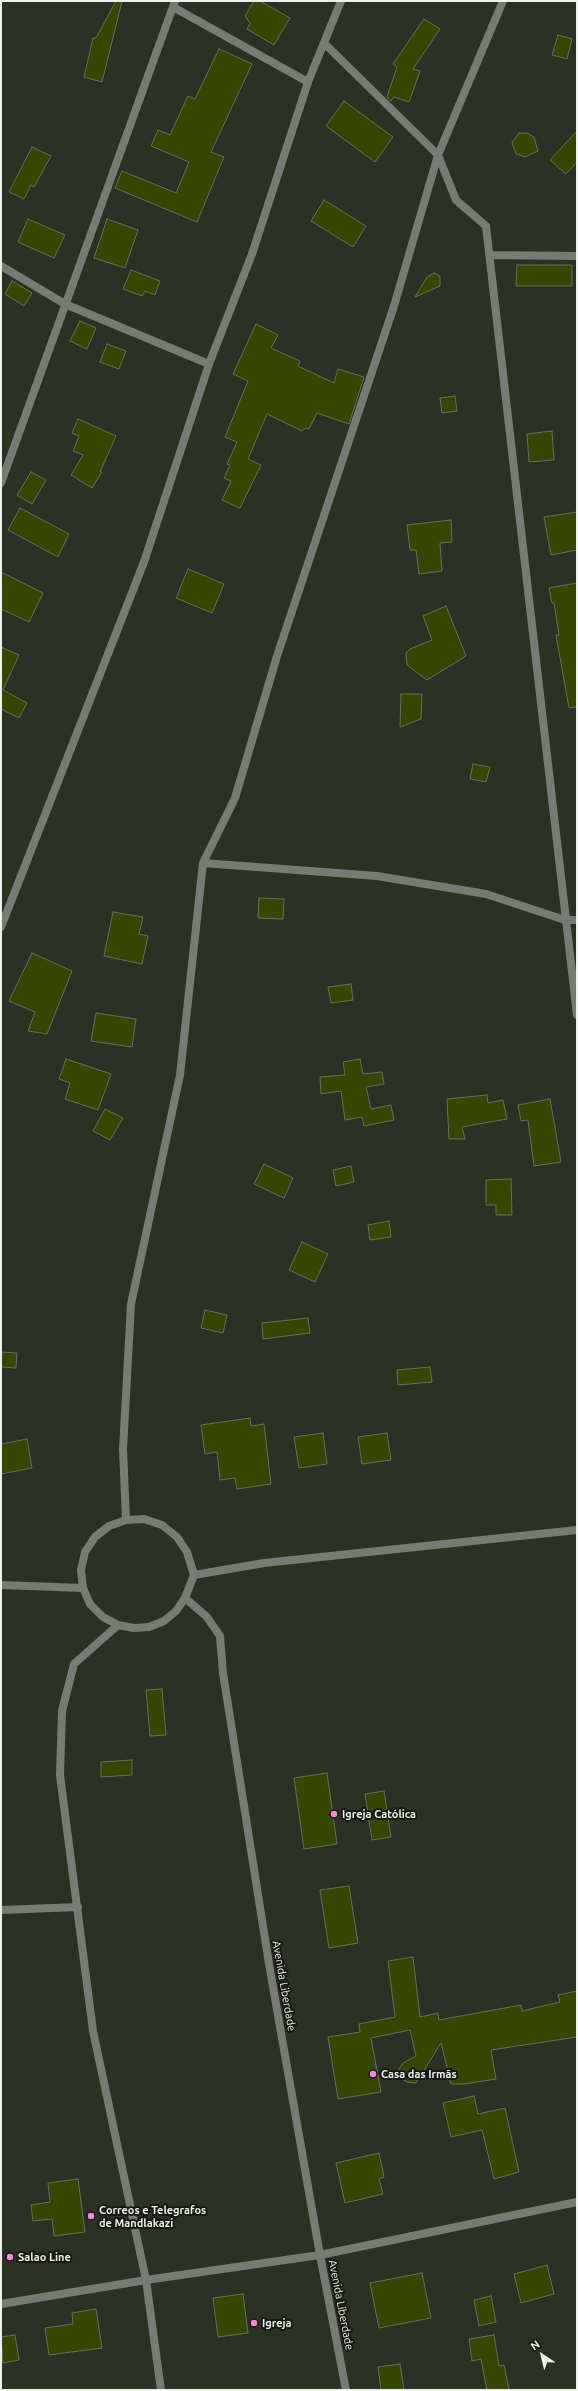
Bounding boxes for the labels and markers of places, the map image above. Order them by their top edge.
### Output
place label: Igreja Católica [342,1807,416,1821]
marker: Igreja Católica [329,1809,339,1819]
place label: Casa das Irmãs [381,2067,457,2081]
marker: Casa das Irmãs [368,2069,378,2079]
place label: Correos e Telegrafos de Mandlakazi [99,2203,206,2229]
marker: Correos e Telegrafos de Mandlakazi [86,2211,96,2221]
place label: Salao Line [18,2250,71,2264]
marker: Salao Line [5,2252,15,2262]
place label: Igreja [262,2316,292,2330]
marker: Igreja [249,2318,259,2328]

